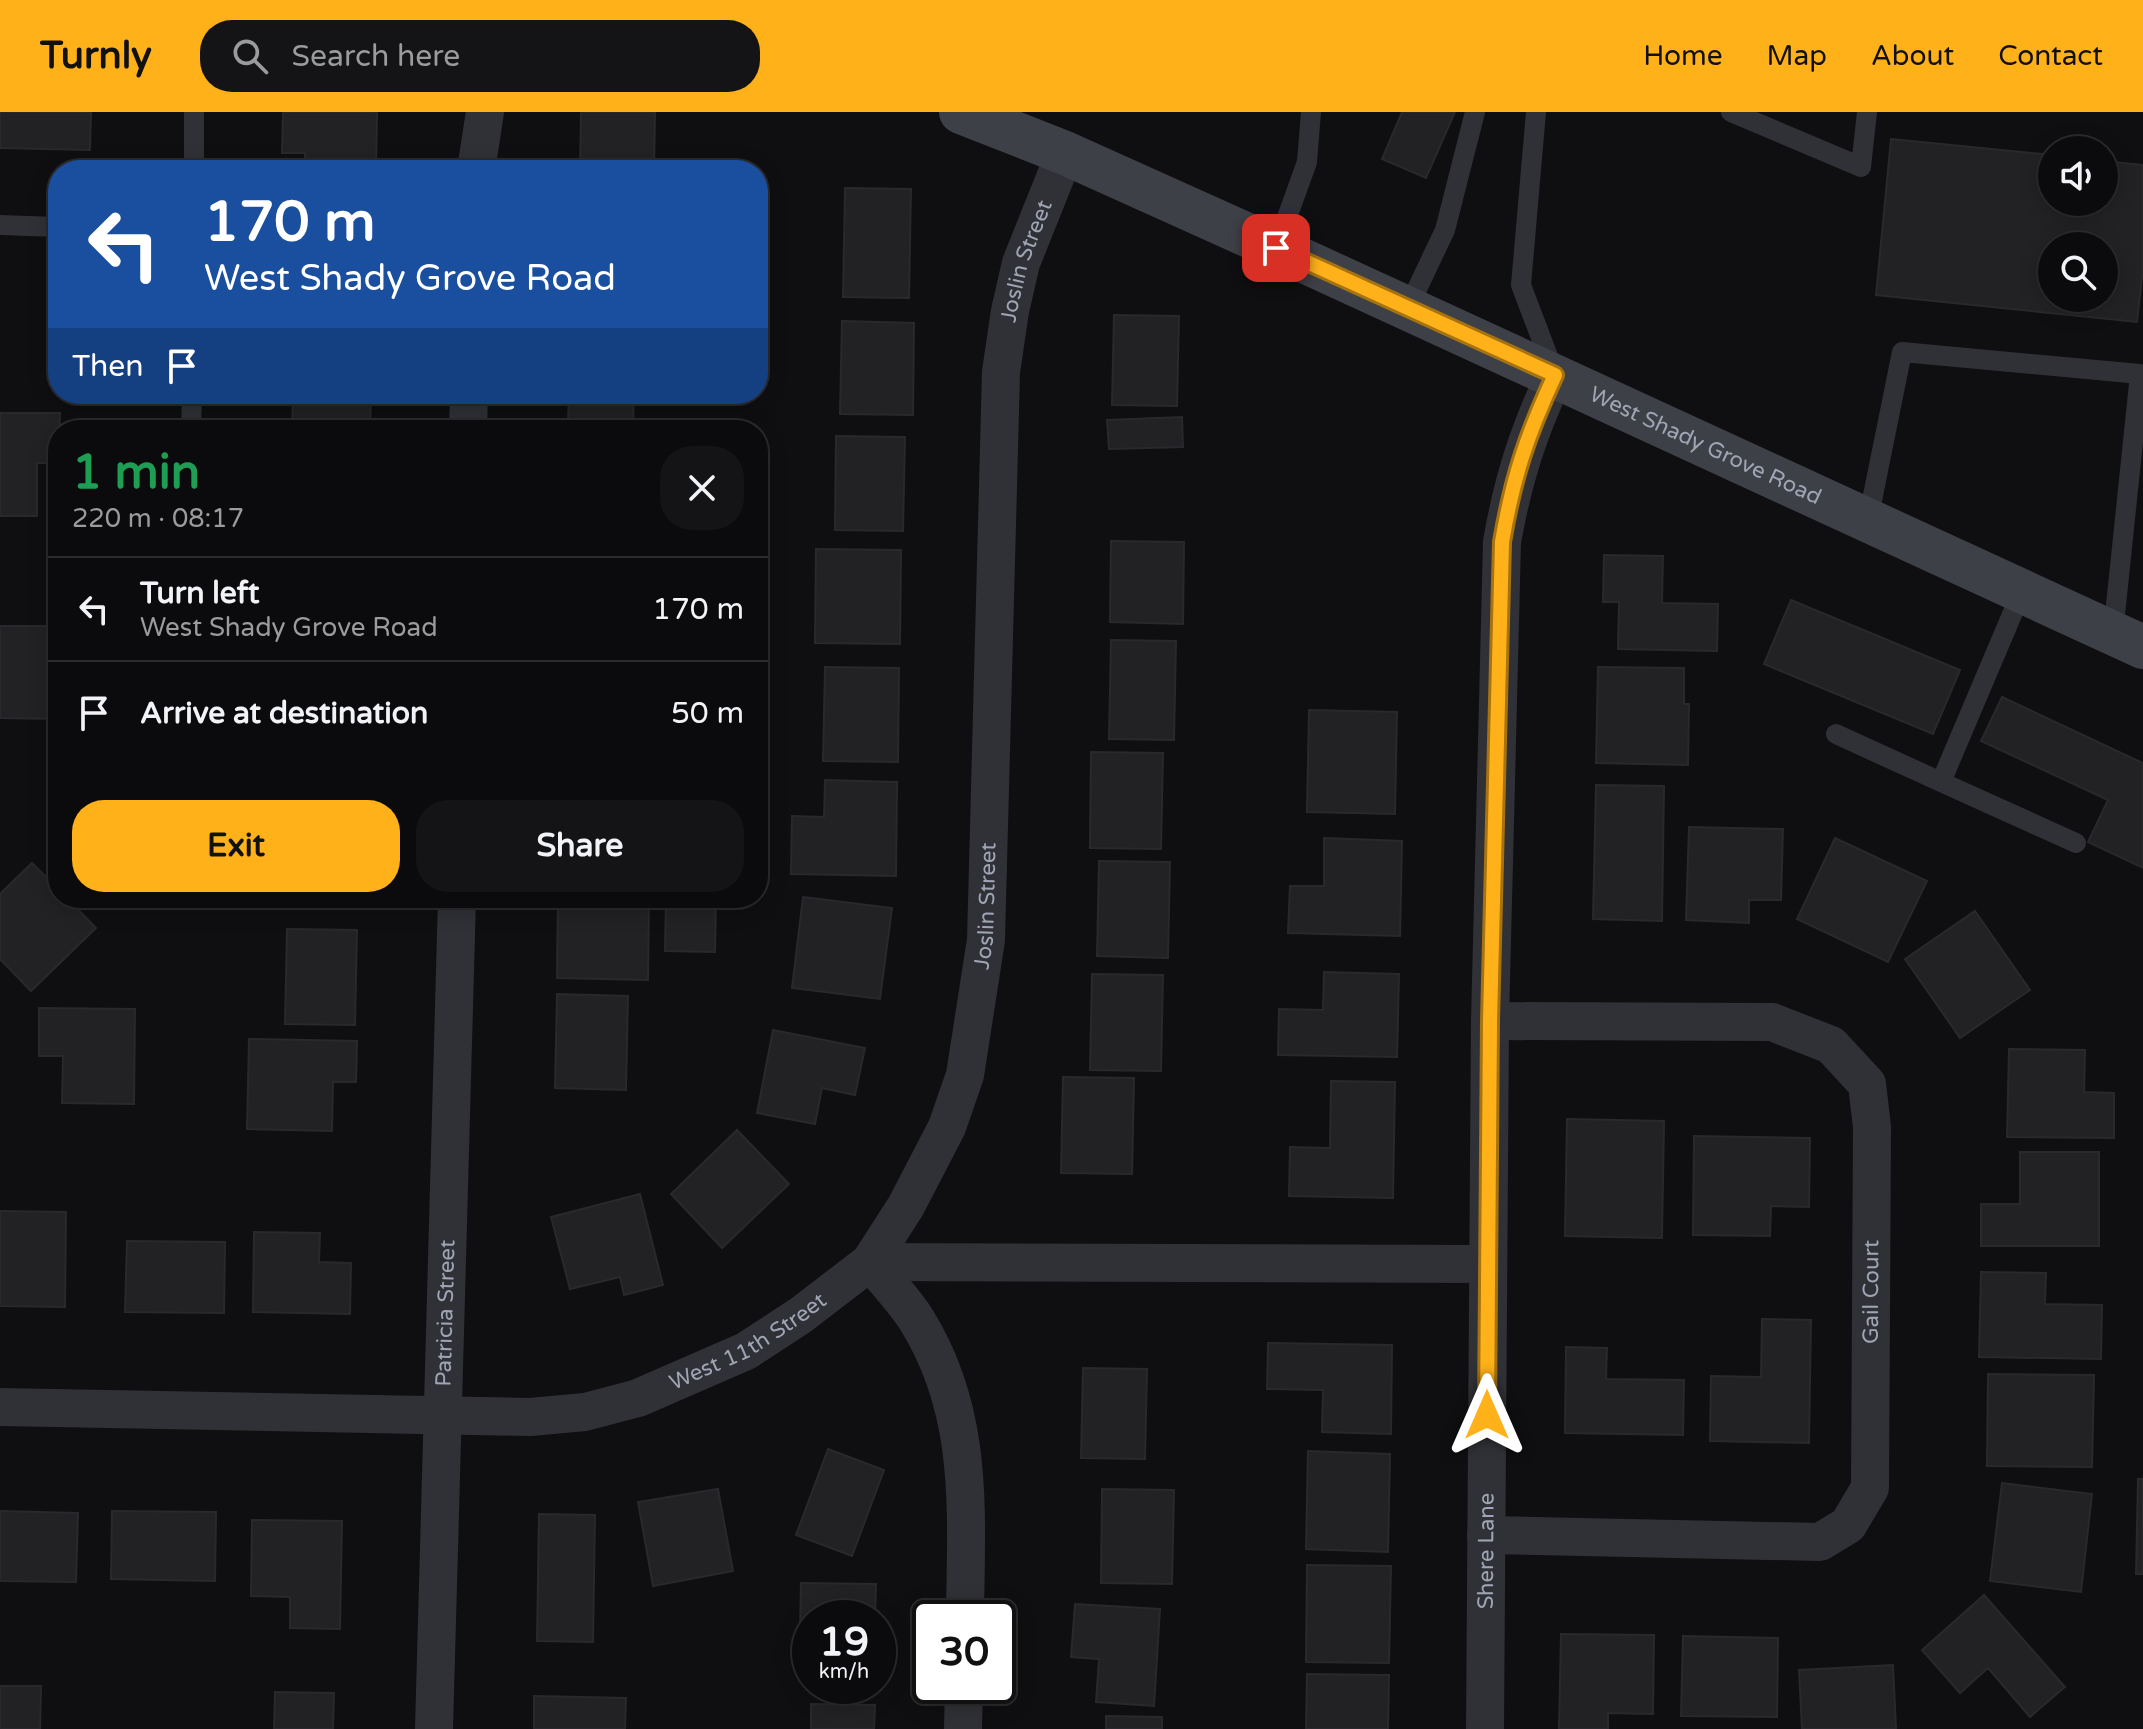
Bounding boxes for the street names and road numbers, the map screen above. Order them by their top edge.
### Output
street label: Joslin Street [995,196,1058,324]
street label: West Shady Grove Road [1586,381,1825,510]
street label: Joslin Street [969,842,1002,971]
street label: Patricia Street [430,1239,461,1387]
street label: Gail Court [1858,1240,1884,1344]
street label: West 11th Street [665,1287,832,1396]
street label: Shere Lane [1473,1493,1500,1609]

